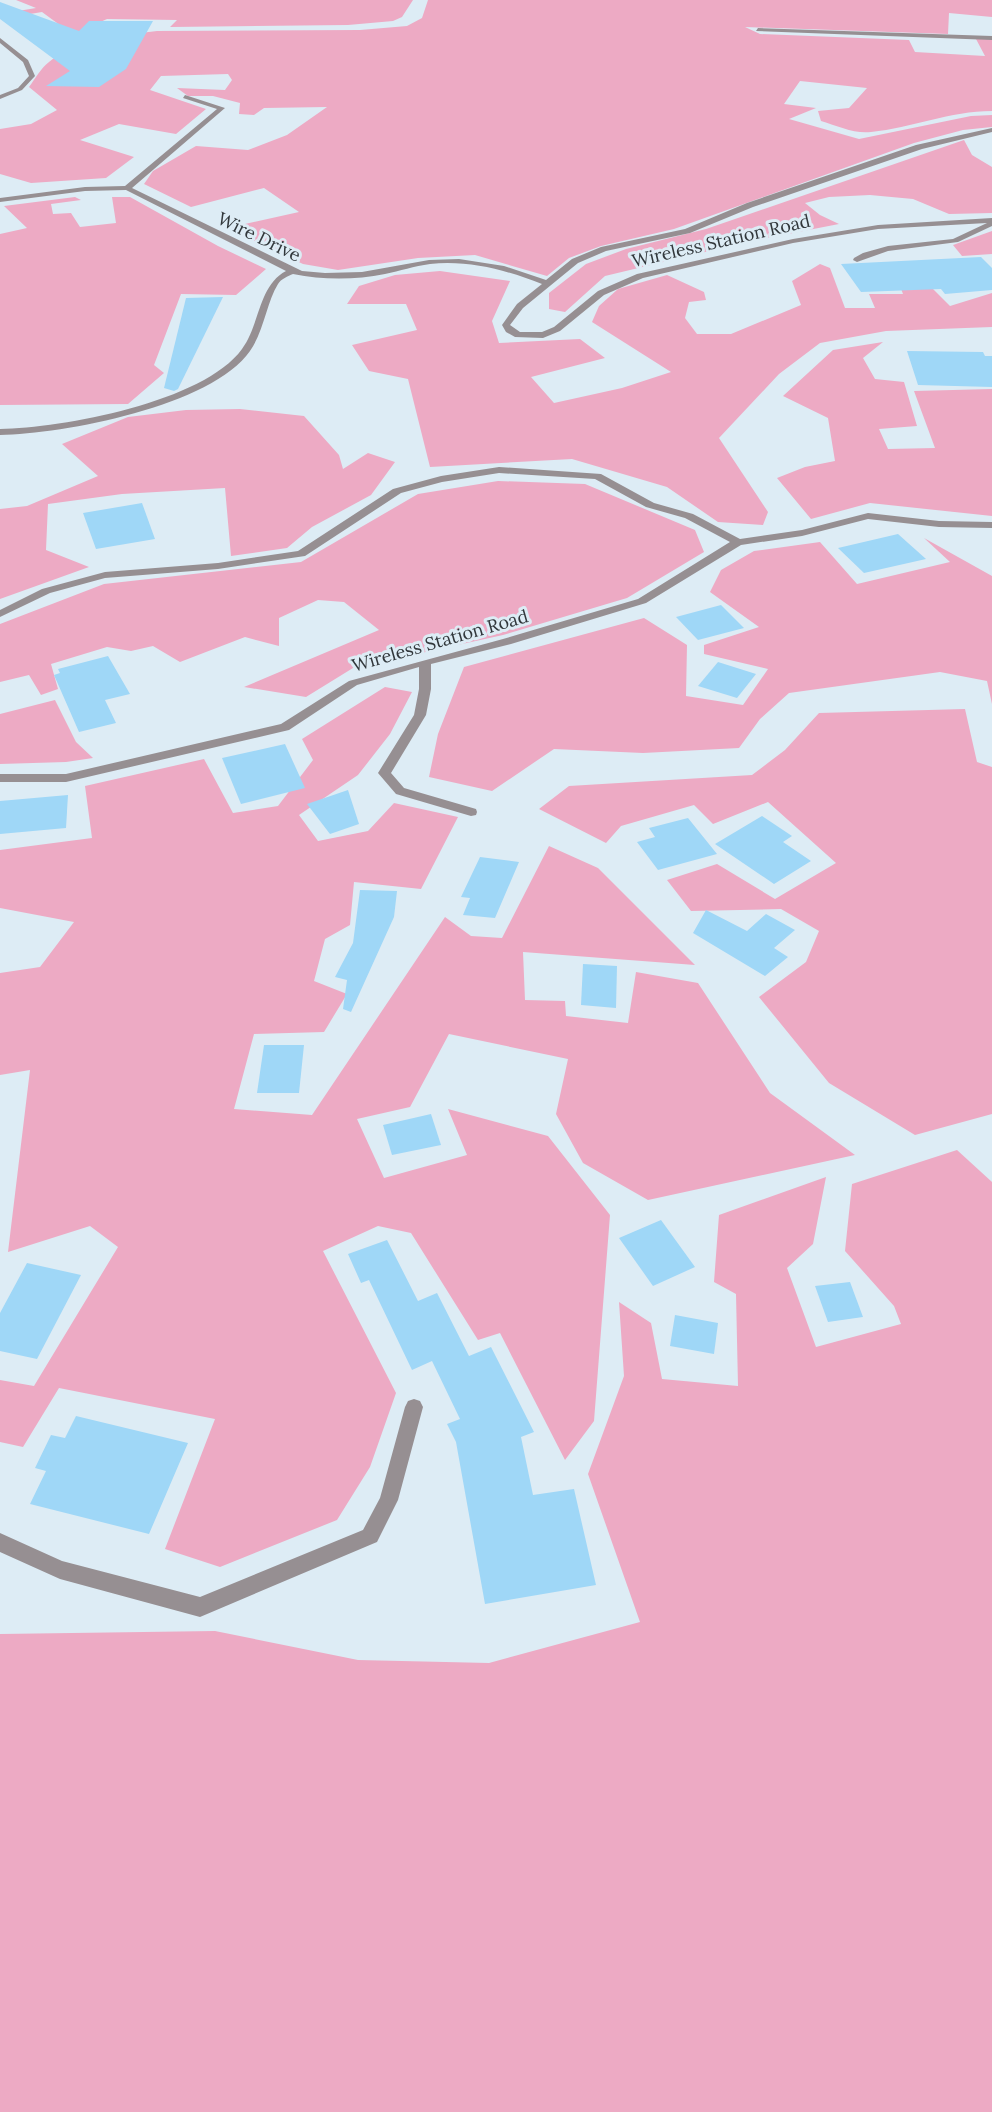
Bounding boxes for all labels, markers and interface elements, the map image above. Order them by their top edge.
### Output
street label: Wire Drive [214,207,305,267]
street label: Wireless Station Road [629,209,813,272]
street label: Wireless Station Road [349,604,531,677]

